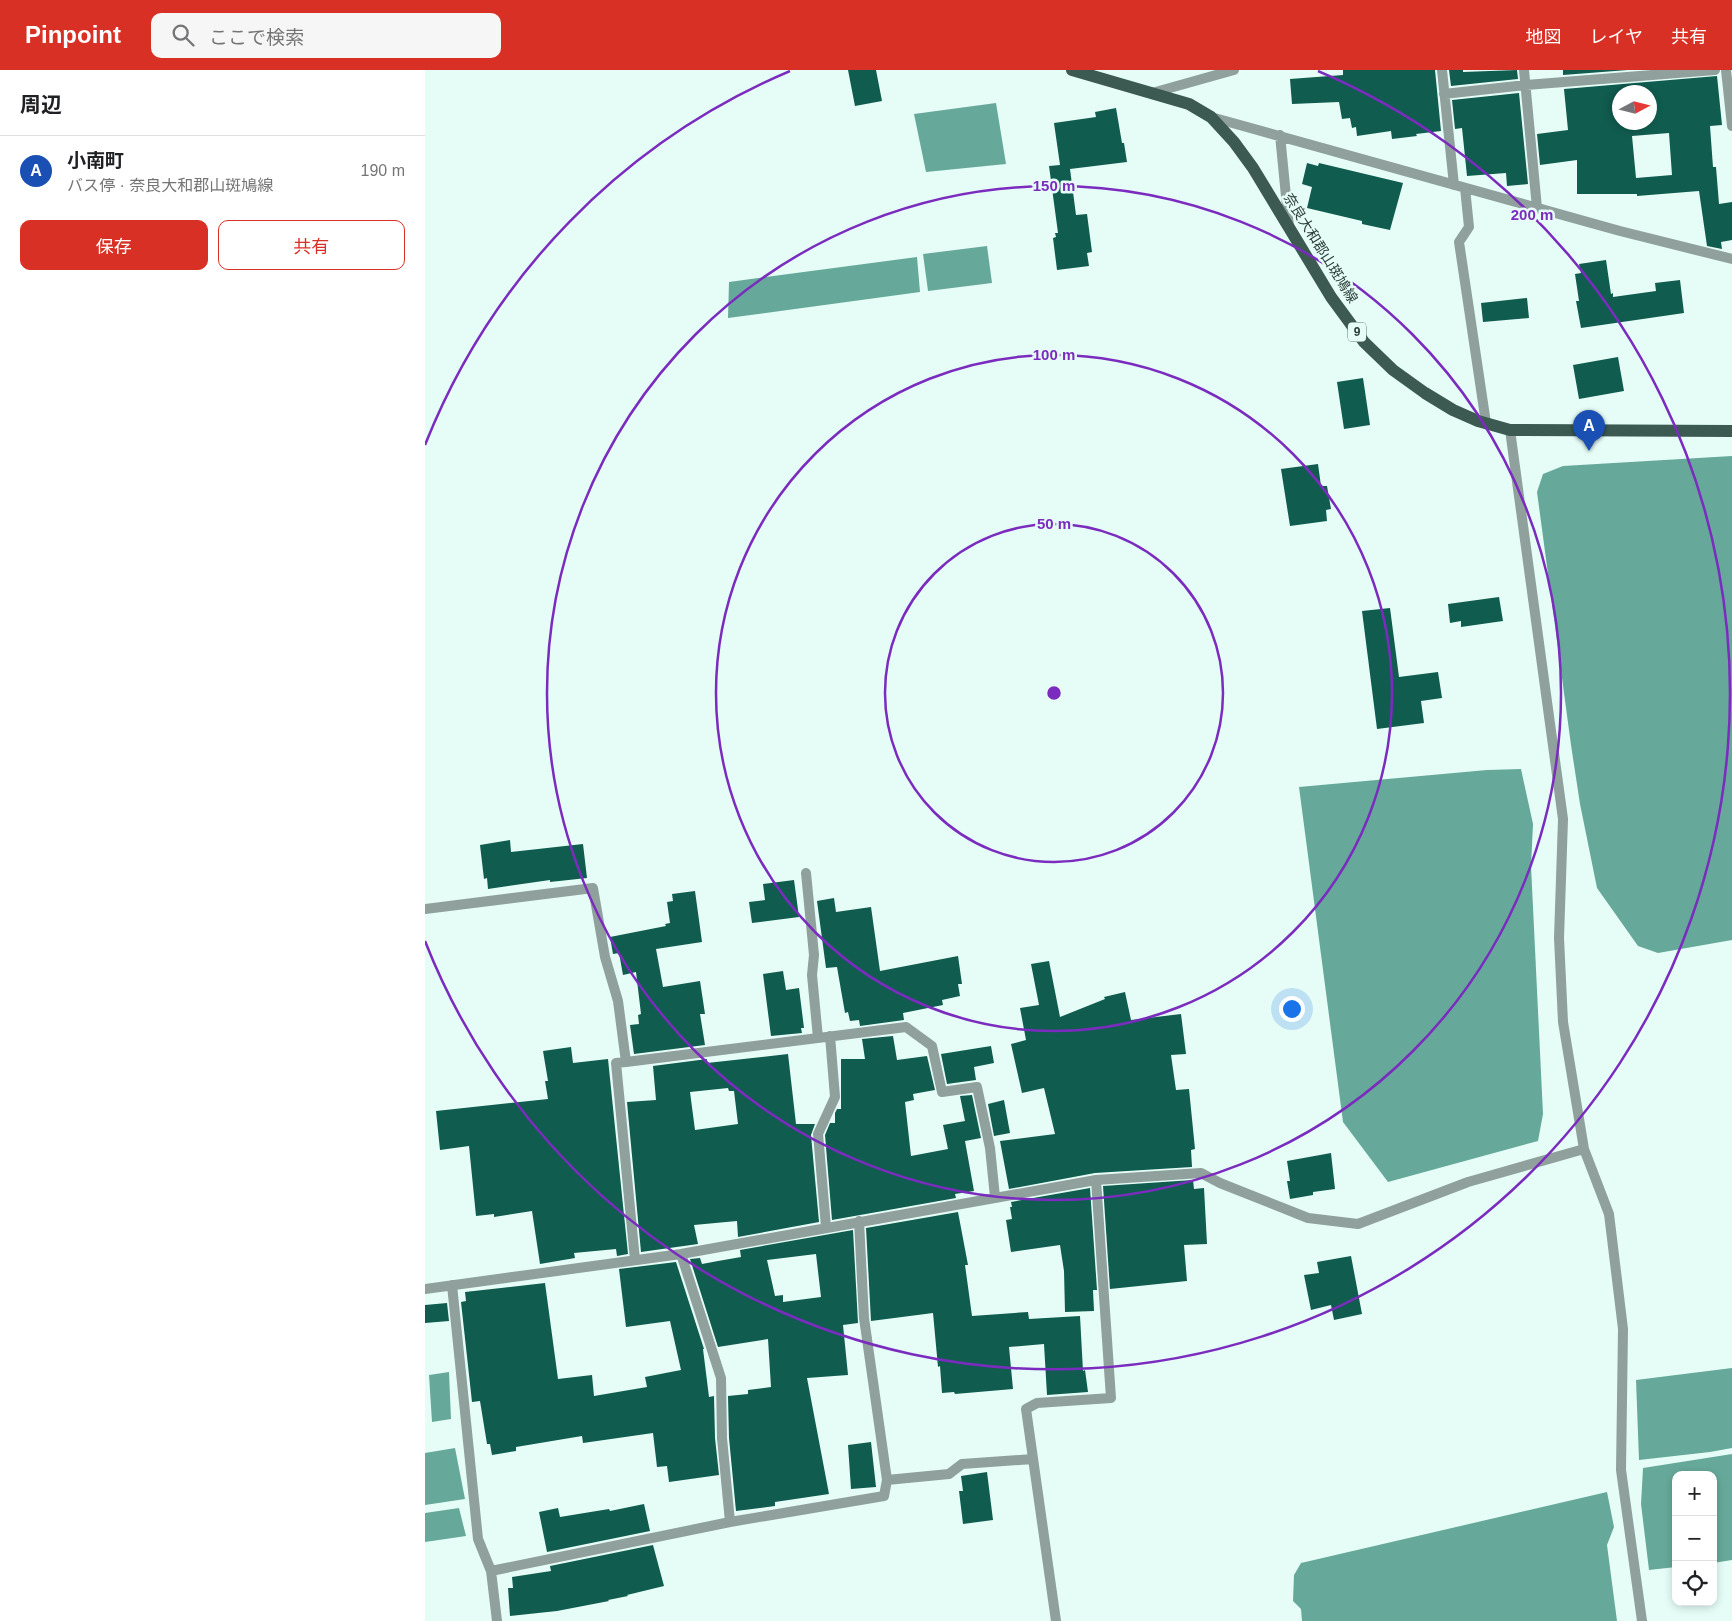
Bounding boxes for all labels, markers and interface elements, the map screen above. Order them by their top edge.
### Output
search box [151,13,501,58]
text: Pinpoint [25,21,121,48]
icon: search [169,21,197,49]
text: ここで検索 [209,27,304,48]
text: 地図 [1526,27,1562,47]
text: レイヤ [1590,27,1643,47]
text: 共有 [1671,27,1707,47]
north arrow [1612,85,1657,130]
text: 周辺 [20,93,62,116]
text: 小南町 [67,150,124,171]
text: A [30,162,42,179]
text: 190 m [361,162,405,179]
text: バス停 · 奈良大和郡山斑鳩線 [67,177,273,194]
text: 150 m [1033,177,1075,194]
street label: 奈良大和郡山斑鳩線 [1281,190,1361,306]
text: 200 m [1511,206,1553,223]
button: 保存 [20,220,208,270]
button: 共有 [218,220,405,270]
road number: 9 [1348,322,1366,342]
text: 100 m [1033,346,1075,363]
pin: A [1573,410,1605,451]
text: 50 m [1037,515,1071,532]
centre of rings [1045,684,1063,702]
your location [1279,996,1305,1022]
map controls [1672,1471,1717,1606]
button: + [1672,1471,1717,1516]
button: − [1672,1516,1717,1561]
button: locate [1672,1561,1717,1606]

